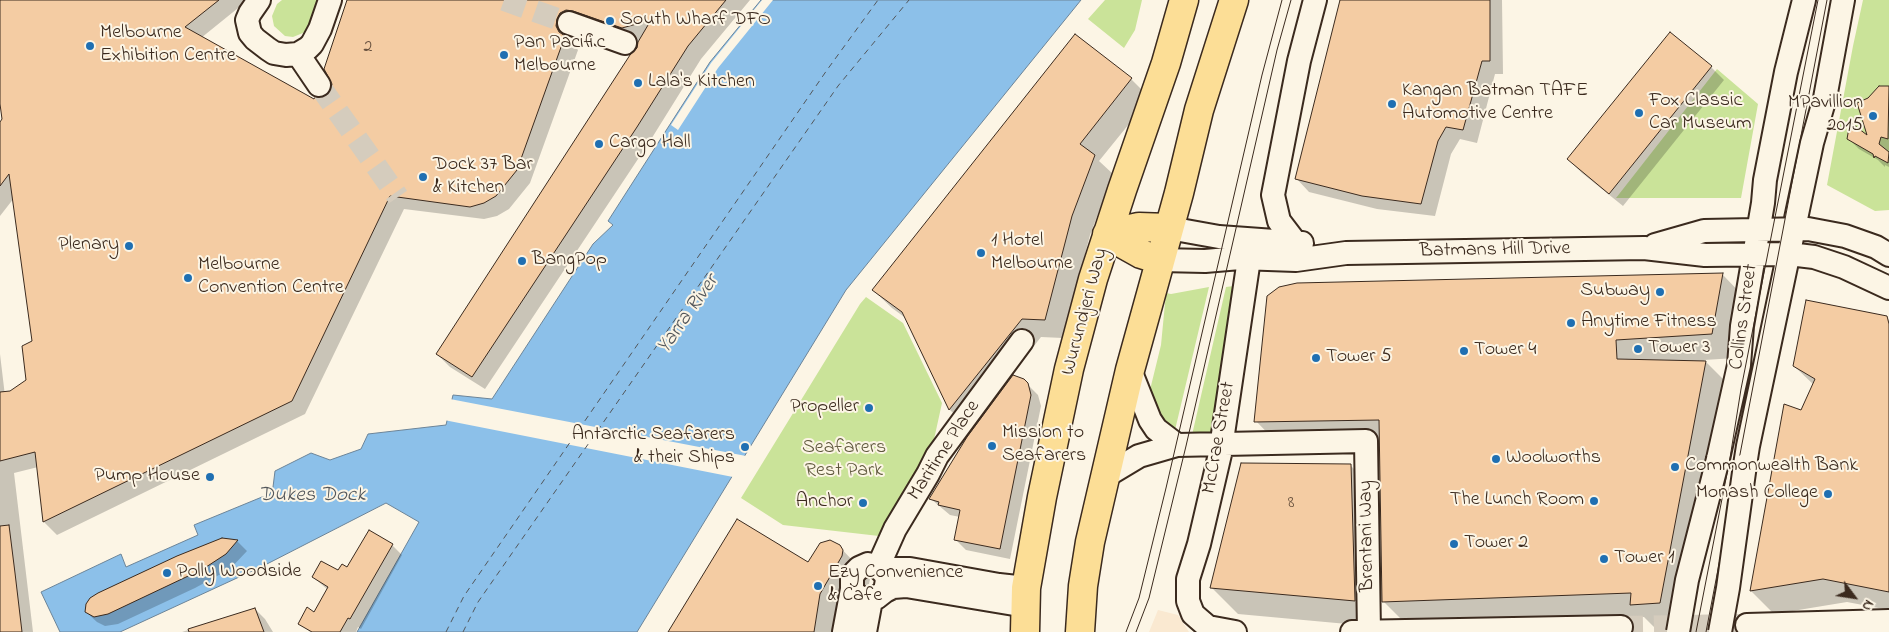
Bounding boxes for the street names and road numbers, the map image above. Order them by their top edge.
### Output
street label: Batmans Hill Drive [1419,238,1571,264]
street label: Wurundjeri Way [1057,246,1115,378]
street label: Collins Street [1726,263,1764,371]
street label: McCrae Street [1198,380,1242,496]
street label: Maritime Place [904,396,986,506]
street label: Brentani Way [1355,480,1381,592]

